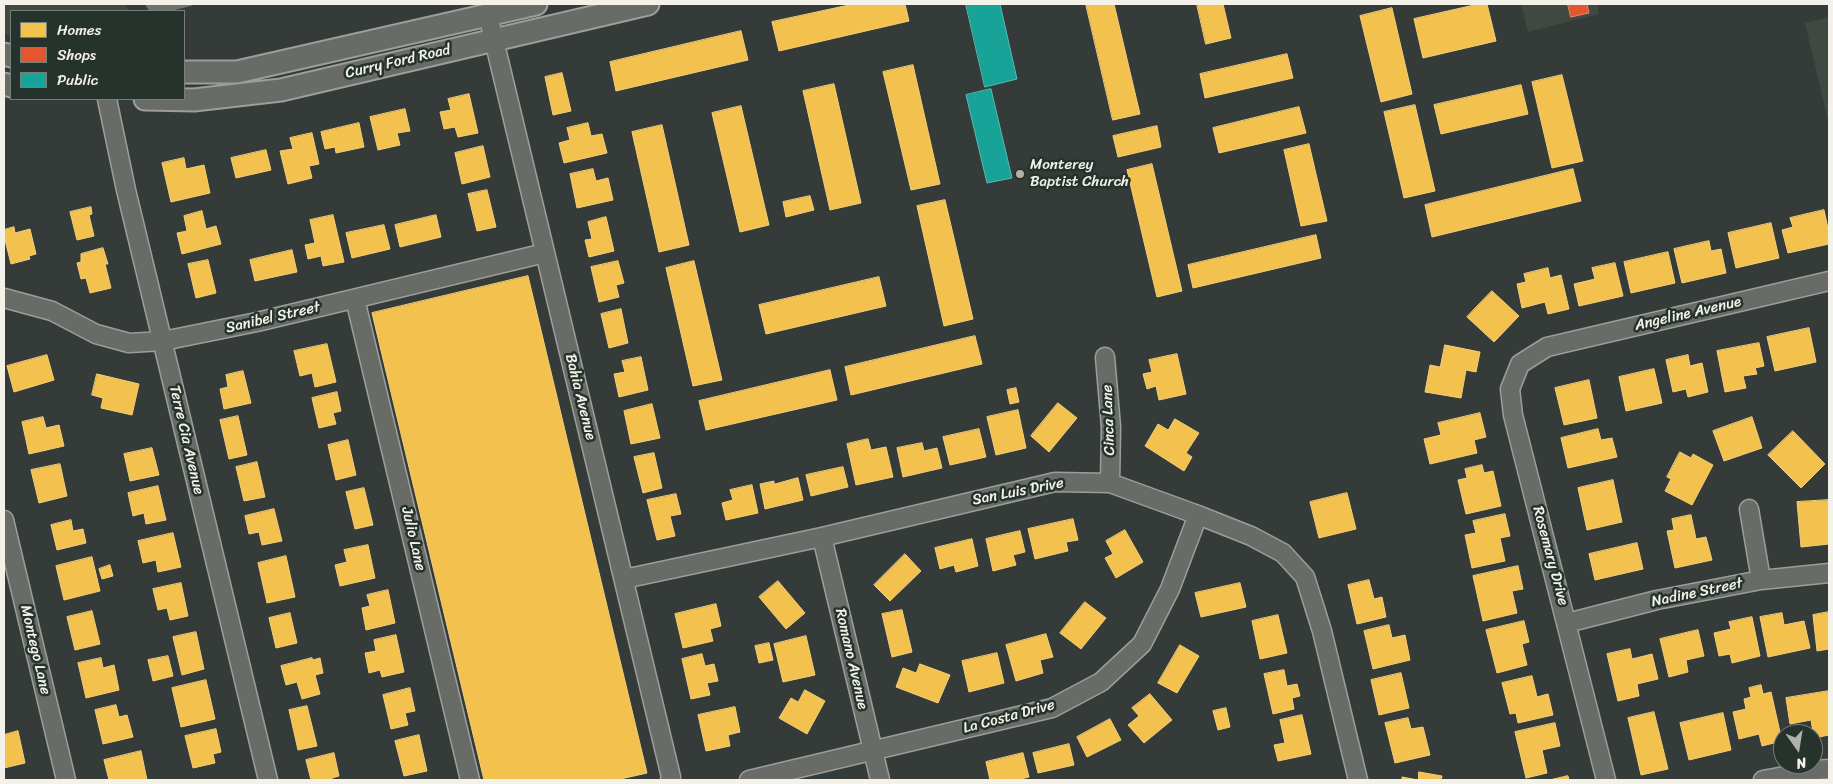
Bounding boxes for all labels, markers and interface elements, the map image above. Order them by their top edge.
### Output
legend [10,10,185,100]
text: Homes [57,17,101,43]
street label: Curry Ford Road [344,41,452,83]
text: Shops [57,42,96,68]
text: Public [57,67,98,93]
place label: Monterey Baptist Church [1030,156,1129,191]
marker: Monterey Baptist Church [1014,168,1026,180]
street label: Angeline Avenue [1633,293,1743,335]
street label: Sanibel Street [224,298,322,338]
street label: Bahia Avenue [561,352,599,442]
street label: Terre Cia Avenue [165,384,207,496]
street label: Cinca Lane [1099,384,1119,456]
street label: San Luis Drive [971,474,1065,510]
street label: Rosemary Drive [1528,504,1572,608]
street label: Julio Lane [397,505,429,573]
street label: Nadine Street [1650,575,1744,611]
street label: Montego Lane [16,603,54,697]
street label: Romano Avenue [831,607,871,711]
street label: La Costa Drive [961,696,1057,738]
north arrow [1773,724,1823,774]
text: N [1794,750,1809,776]

